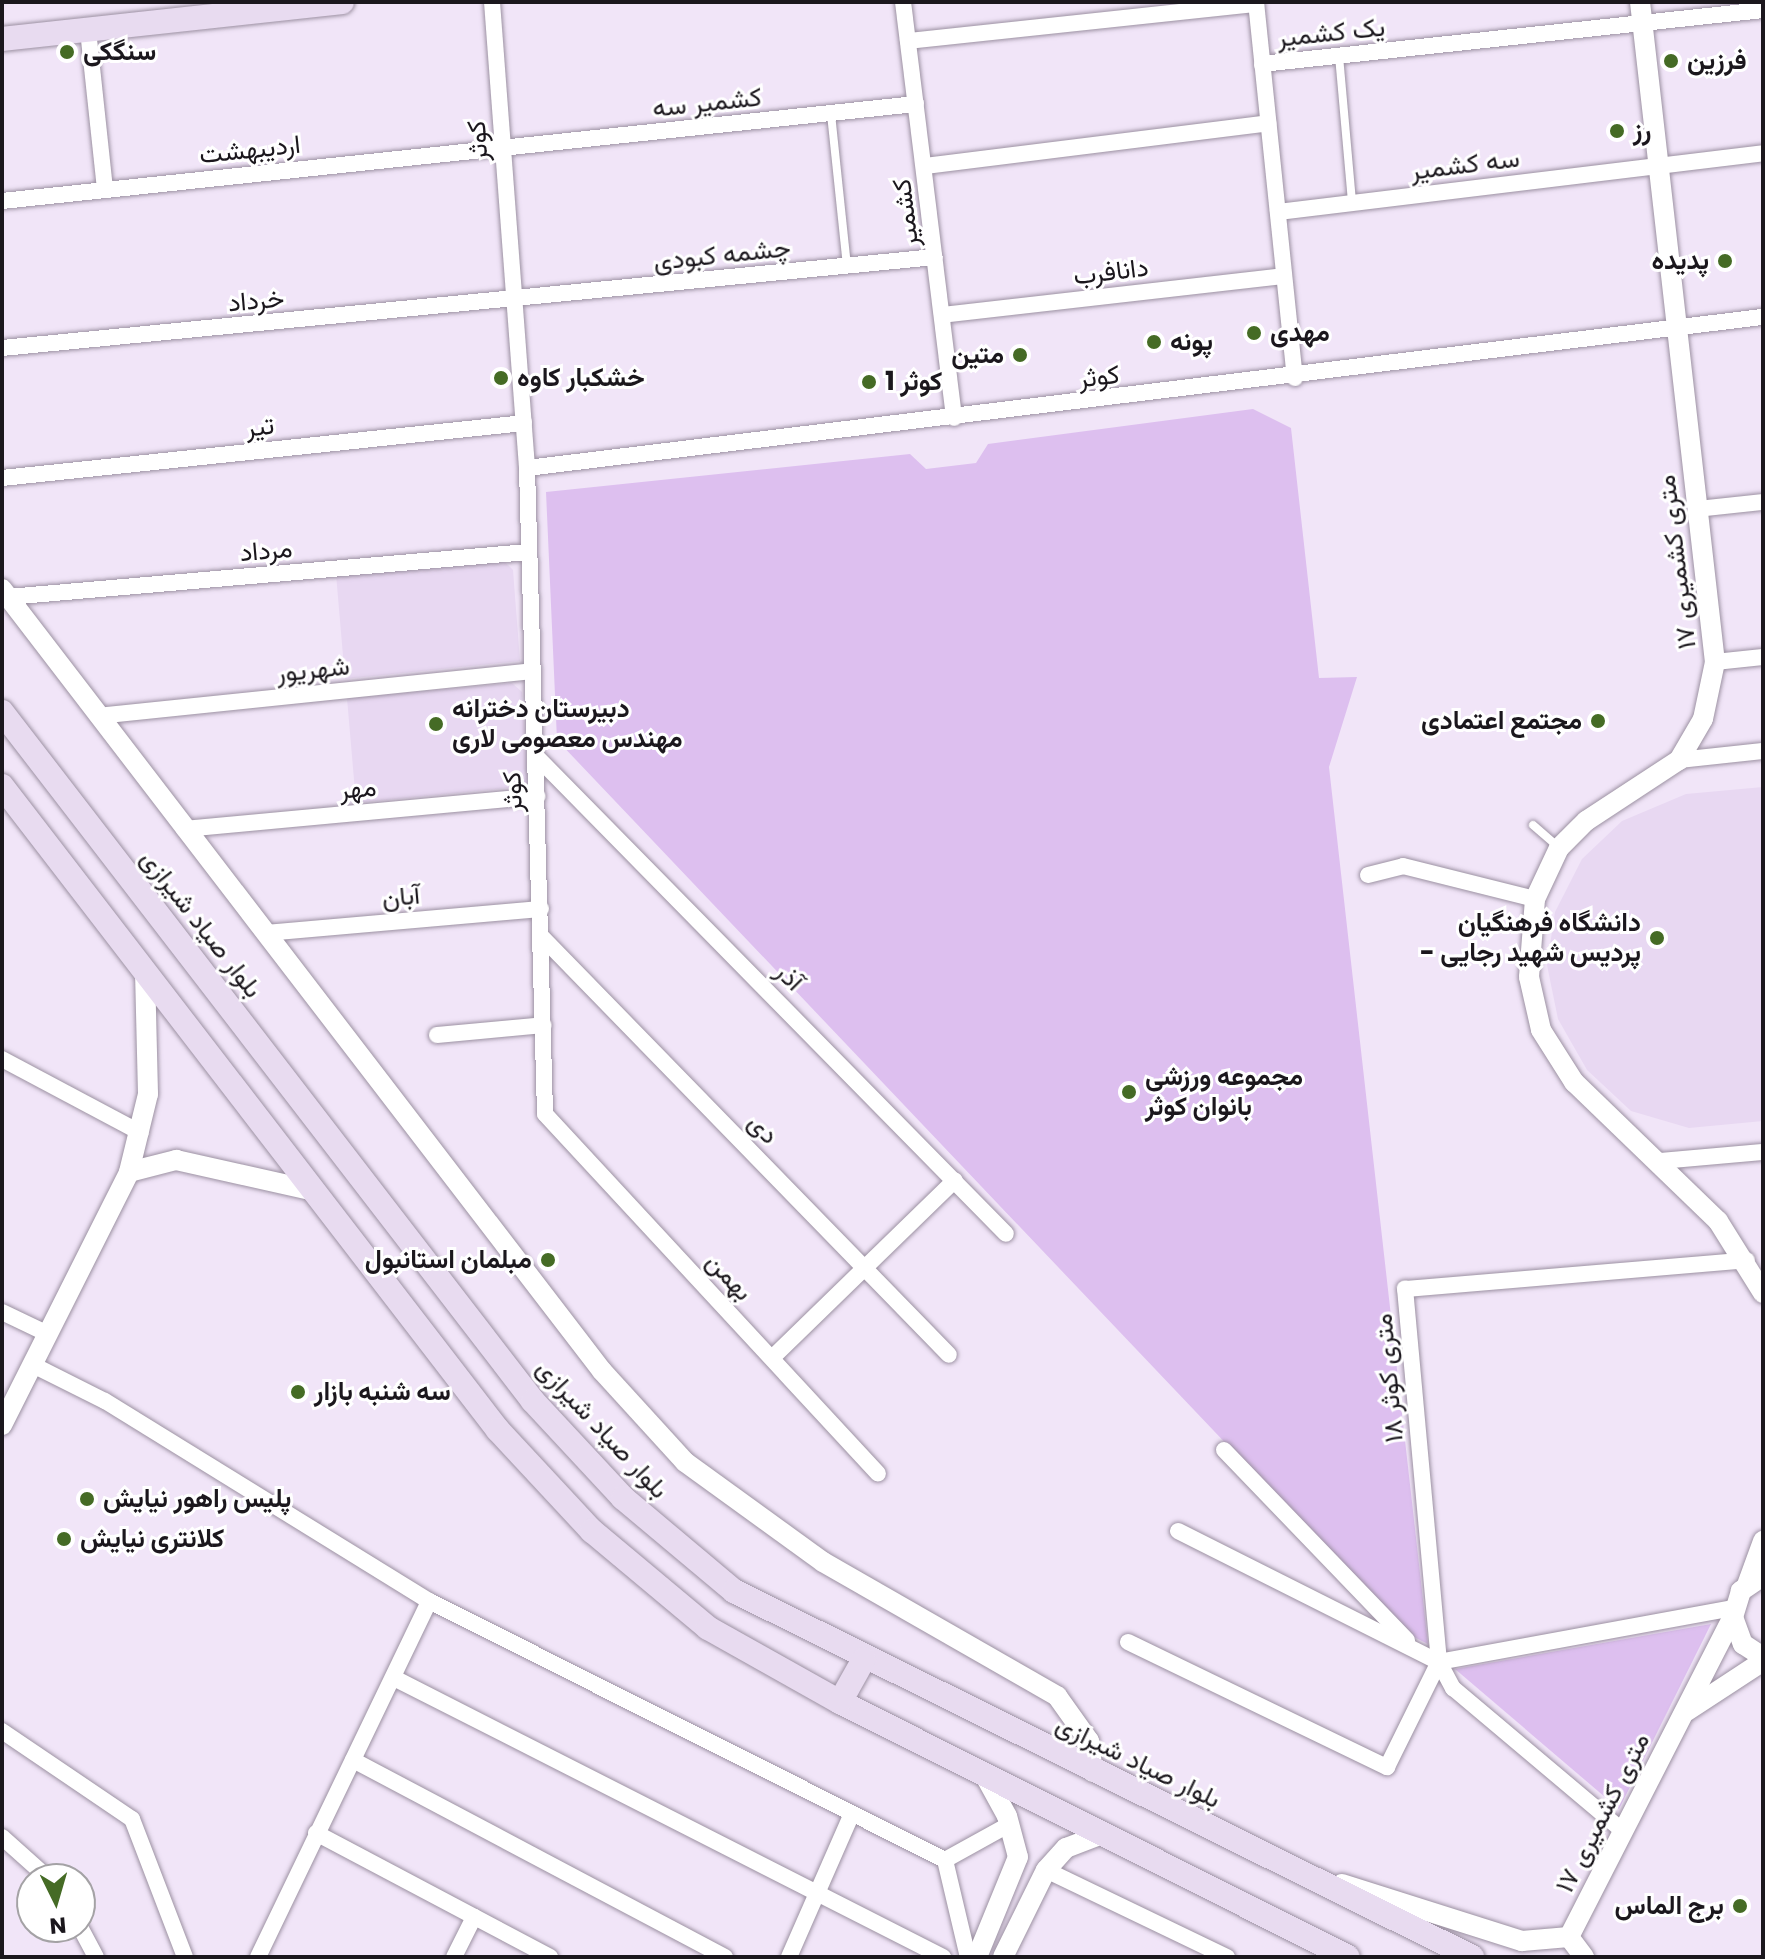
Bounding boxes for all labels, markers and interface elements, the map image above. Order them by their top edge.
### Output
street label: یک کشمیر [1276,12,1386,54]
place label: سنگکی [83,36,156,68]
marker: سنگکی [58,43,76,61]
place label: فرزین [1687,45,1747,77]
marker: فرزین [1662,52,1680,70]
street label: کشمیر سه [651,82,763,124]
place label: رز [1633,115,1651,147]
street label: کوثر [461,119,495,163]
marker: رز [1608,122,1626,140]
street label: اردیبهشت [198,129,302,171]
street label: سه کشمیر [1409,143,1521,187]
street label: کشمیر [886,177,926,249]
street label: چشمه کبودی [652,232,792,278]
place label: پدیده [1651,245,1709,277]
street label: دانافرب [1072,252,1150,292]
marker: پدیده [1716,252,1734,270]
street label: خرداد [227,283,285,319]
place label: مهدی [1270,317,1330,349]
marker: مهدی [1245,324,1263,342]
place label: پونه [1170,326,1213,358]
marker: پونه [1145,333,1163,351]
place label: متین [951,339,1004,371]
marker: متین [1011,346,1029,364]
street label: کوثر [1077,359,1121,395]
place label: خشکبار کاوه [517,362,645,394]
place label: کوثر 1 [885,366,942,398]
marker: خشکبار کاوه [492,369,510,387]
marker: کوثر 1 [860,373,878,391]
street label: تیر [244,410,276,444]
street label: ۱۷ متری کشمیری [1651,473,1703,651]
street label: مرداد [238,533,294,569]
street label: شهریور [275,651,351,689]
place label: دبیرستان دخترانه مهندس معصومی لاری [452,693,683,754]
place label: مجتمع اعتمادی [1421,705,1582,737]
marker: مجتمع اعتمادی [1589,712,1607,730]
marker: دبیرستان دخترانه مهندس معصومی لاری [427,715,445,733]
street label: کوثر [497,771,529,813]
street label: مهر [338,772,378,806]
street label: بلوار صیاد شیرازی [134,844,268,1004]
street label: آبان [381,880,421,914]
place label: دانشگاه فرهنگیان - پردیس شهید رجایی [1420,907,1641,968]
marker: دانشگاه فرهنگیان - پردیس شهید رجایی [1648,929,1666,947]
street label: آذر [768,956,810,998]
place label: مجموعه ورزشی بانوان کوثر [1145,1061,1303,1122]
marker: مجموعه ورزشی بانوان کوثر [1120,1083,1138,1101]
street label: دی [741,1107,785,1151]
place label: مبلمان استانبول [365,1244,532,1276]
street label: بهمن [699,1247,759,1307]
marker: مبلمان استانبول [539,1251,557,1269]
street label: ۱۸ متری کوثر [1368,1312,1410,1444]
street label: بلوار صیاد شیرازی [530,1353,674,1505]
place label: سه شنبه بازار [314,1376,451,1408]
marker: سه شنبه بازار [289,1383,307,1401]
place label: پلیس راهور نیایش [103,1483,291,1515]
marker: پلیس راهور نیایش [78,1490,96,1508]
place label: کلانتری نیایش [80,1523,224,1555]
marker: کلانتری نیایش [55,1530,73,1548]
street label: بلوار صیاد شیرازی [1051,1709,1225,1815]
street label: ۱۷ متری کشمیری [1549,1728,1657,1898]
north arrow [16,1863,96,1943]
place label: برج الماس [1614,1890,1724,1922]
marker: برج الماس [1731,1897,1749,1915]
text: N [48,1909,68,1942]

